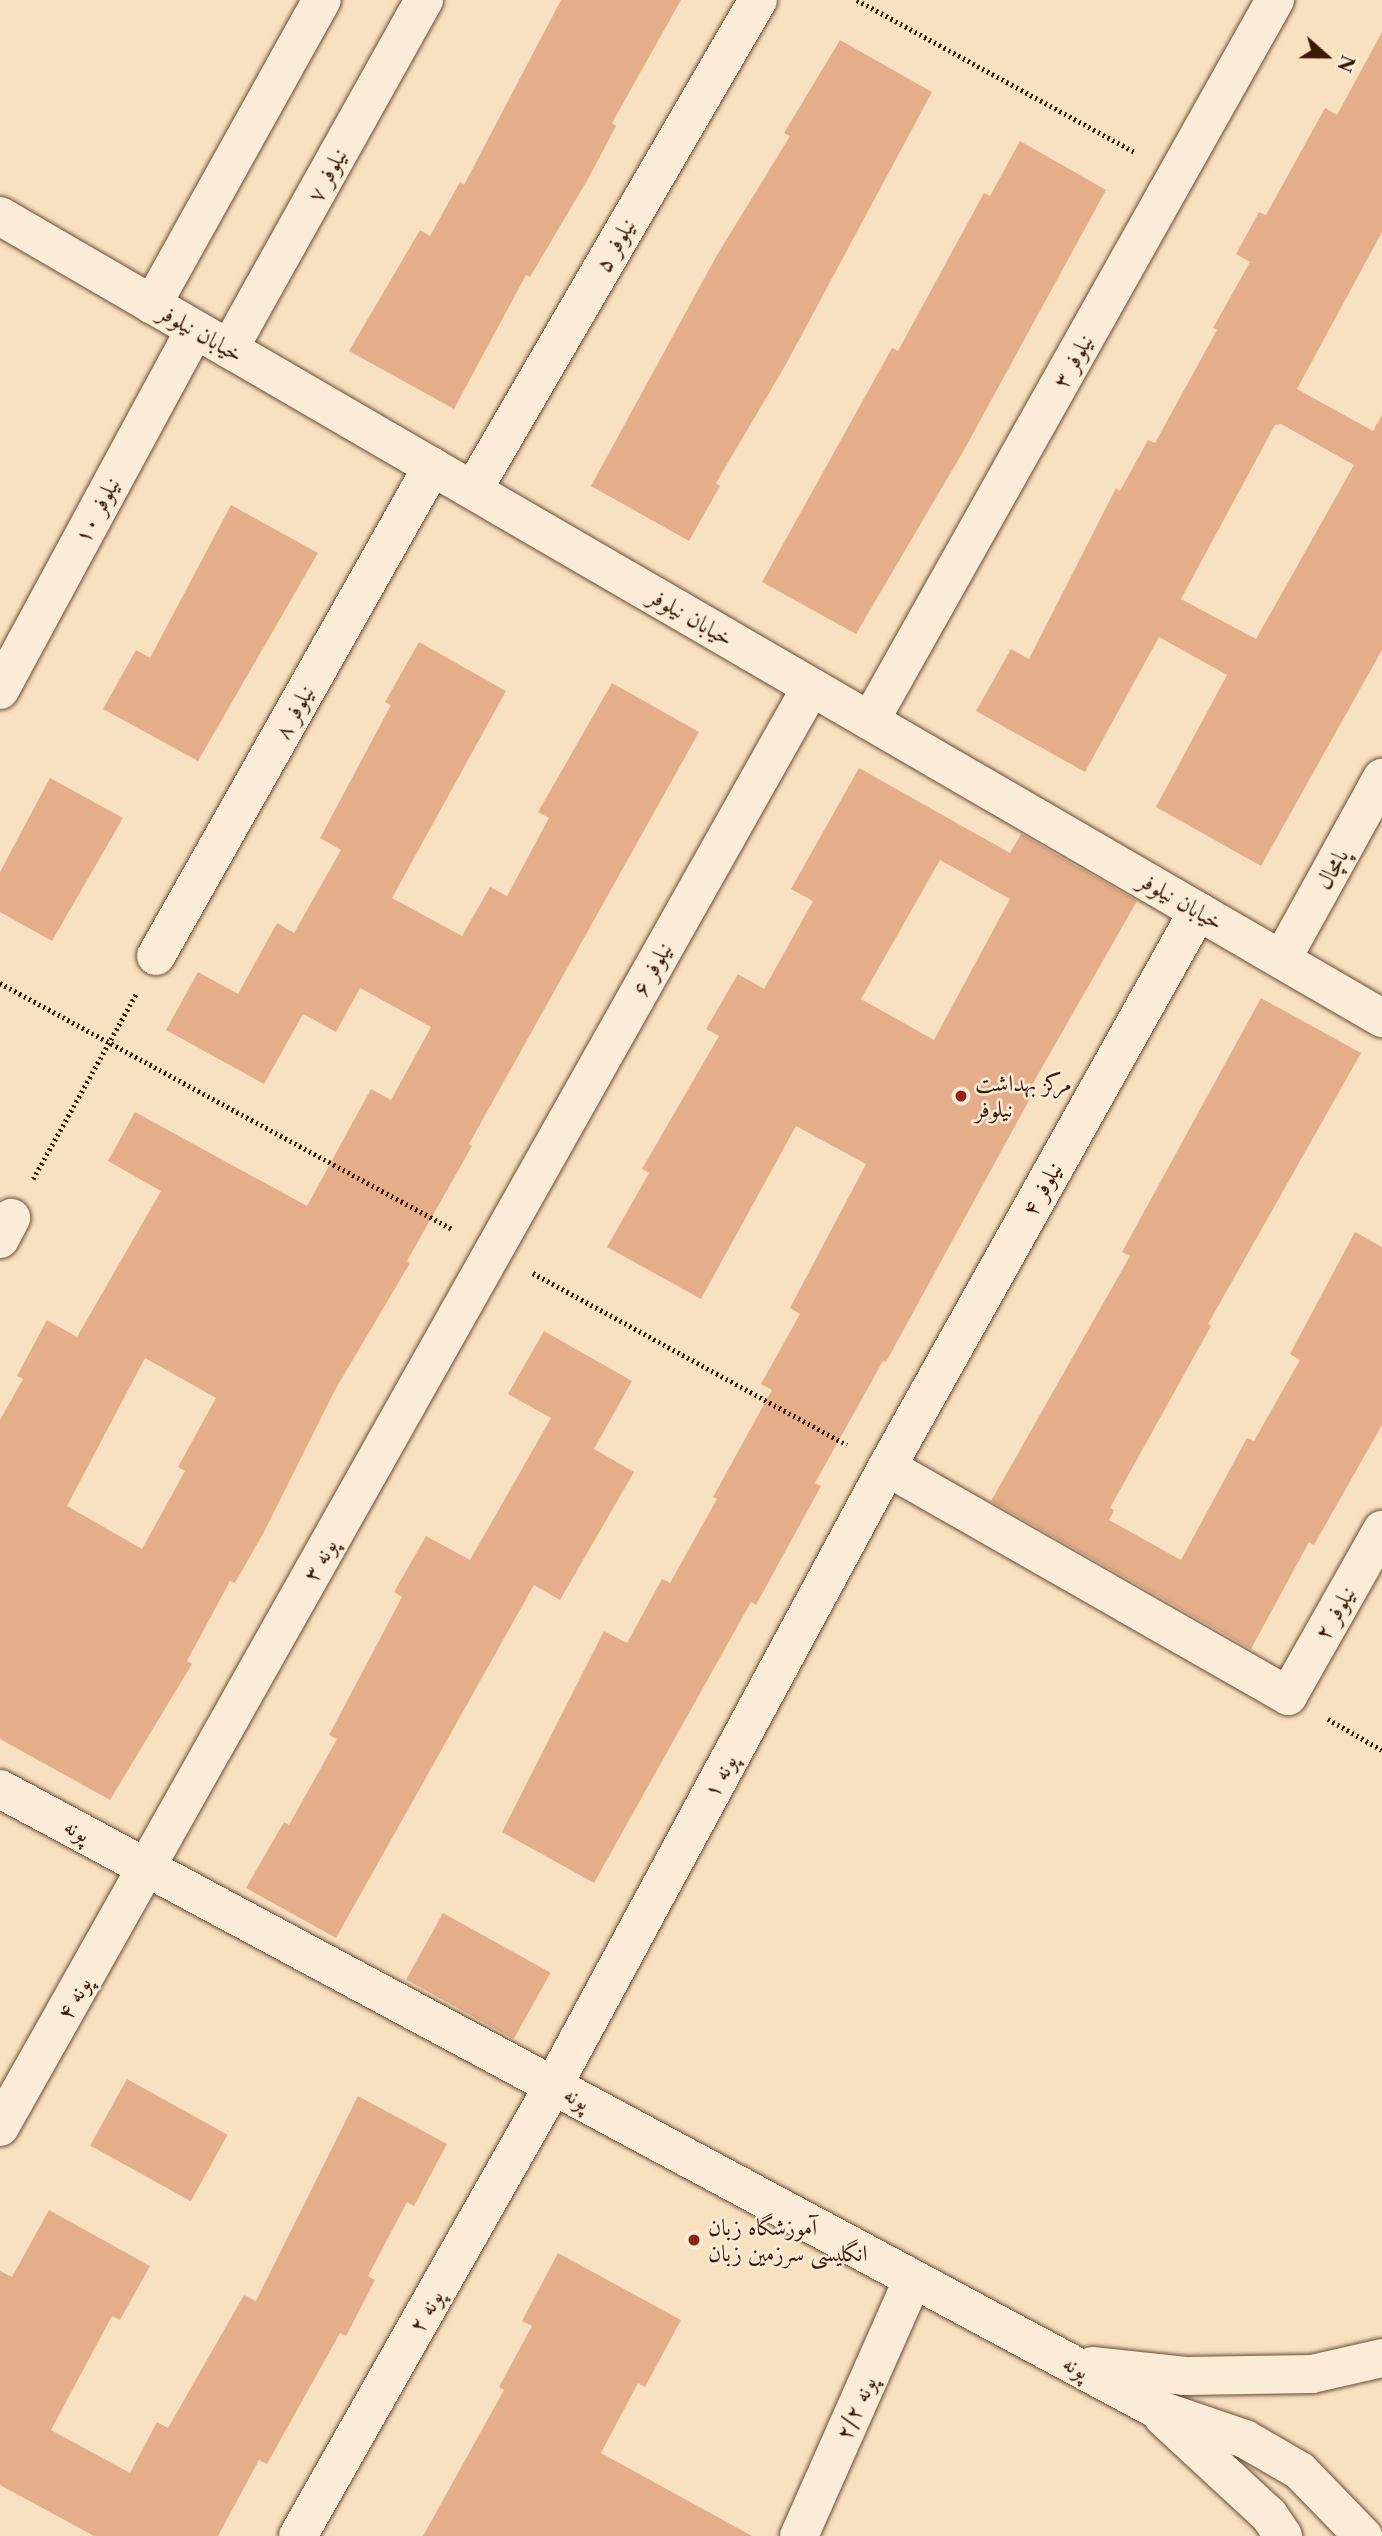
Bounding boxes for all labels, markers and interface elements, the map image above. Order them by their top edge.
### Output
north arrow [1291,21,1361,91]
text: N [1332,52,1360,76]
street label: نیلوفر ۷ [301,143,353,207]
street label: نیلوفر ۵ [589,213,641,277]
street label: خیابان نیلوفر [154,298,248,368]
street label: نیلوفر ۳ [1047,329,1099,393]
street label: نیلوفر ۱۰ [68,472,126,548]
street label: خیابان نیلوفر [644,582,738,652]
street label: نیلوفر ۸ [268,680,320,744]
street label: پامچال [1310,844,1354,894]
street label: خیابان نیلوفر [1134,866,1228,936]
street label: نیلوفر ۶ [626,937,678,1001]
place label: مرکز بهداشت نیلوفر [975,1069,1072,1123]
marker: مرکز بهداشت نیلوفر [953,1088,969,1104]
street label: نیلوفر ۴ [1016,1157,1068,1221]
street label: پونه ۳ [297,1534,343,1586]
street label: نیلوفر ۲ [1309,1581,1361,1645]
street label: پونه ۱ [697,1750,743,1802]
street label: پونه [59,1812,95,1848]
street label: پونه ۴ [51,1972,97,2024]
street label: پونه [559,2080,595,2116]
place label: آموزشگاه زبان انگلیسی سرزمین زبان [708,2213,867,2267]
marker: آموزشگاه زبان انگلیسی سرزمین زبان [686,2232,702,2248]
street label: پونه ۲ [403,2285,449,2337]
street label: پونه [1058,2349,1094,2385]
street label: پونه ۲/۲ [830,2372,882,2444]

